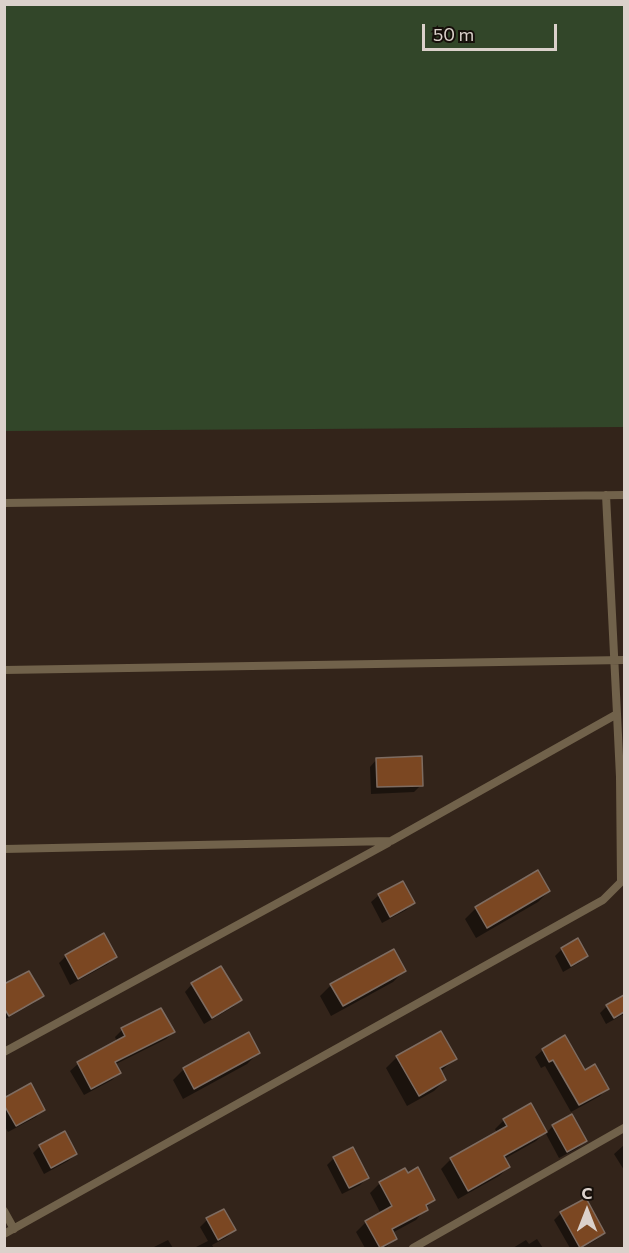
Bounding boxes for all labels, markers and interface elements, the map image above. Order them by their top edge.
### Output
scale bar [425,12,560,50]
text: 50 m [433,23,474,45]
north arrow [557,1181,617,1241]
text: С [582,1183,592,1202]

